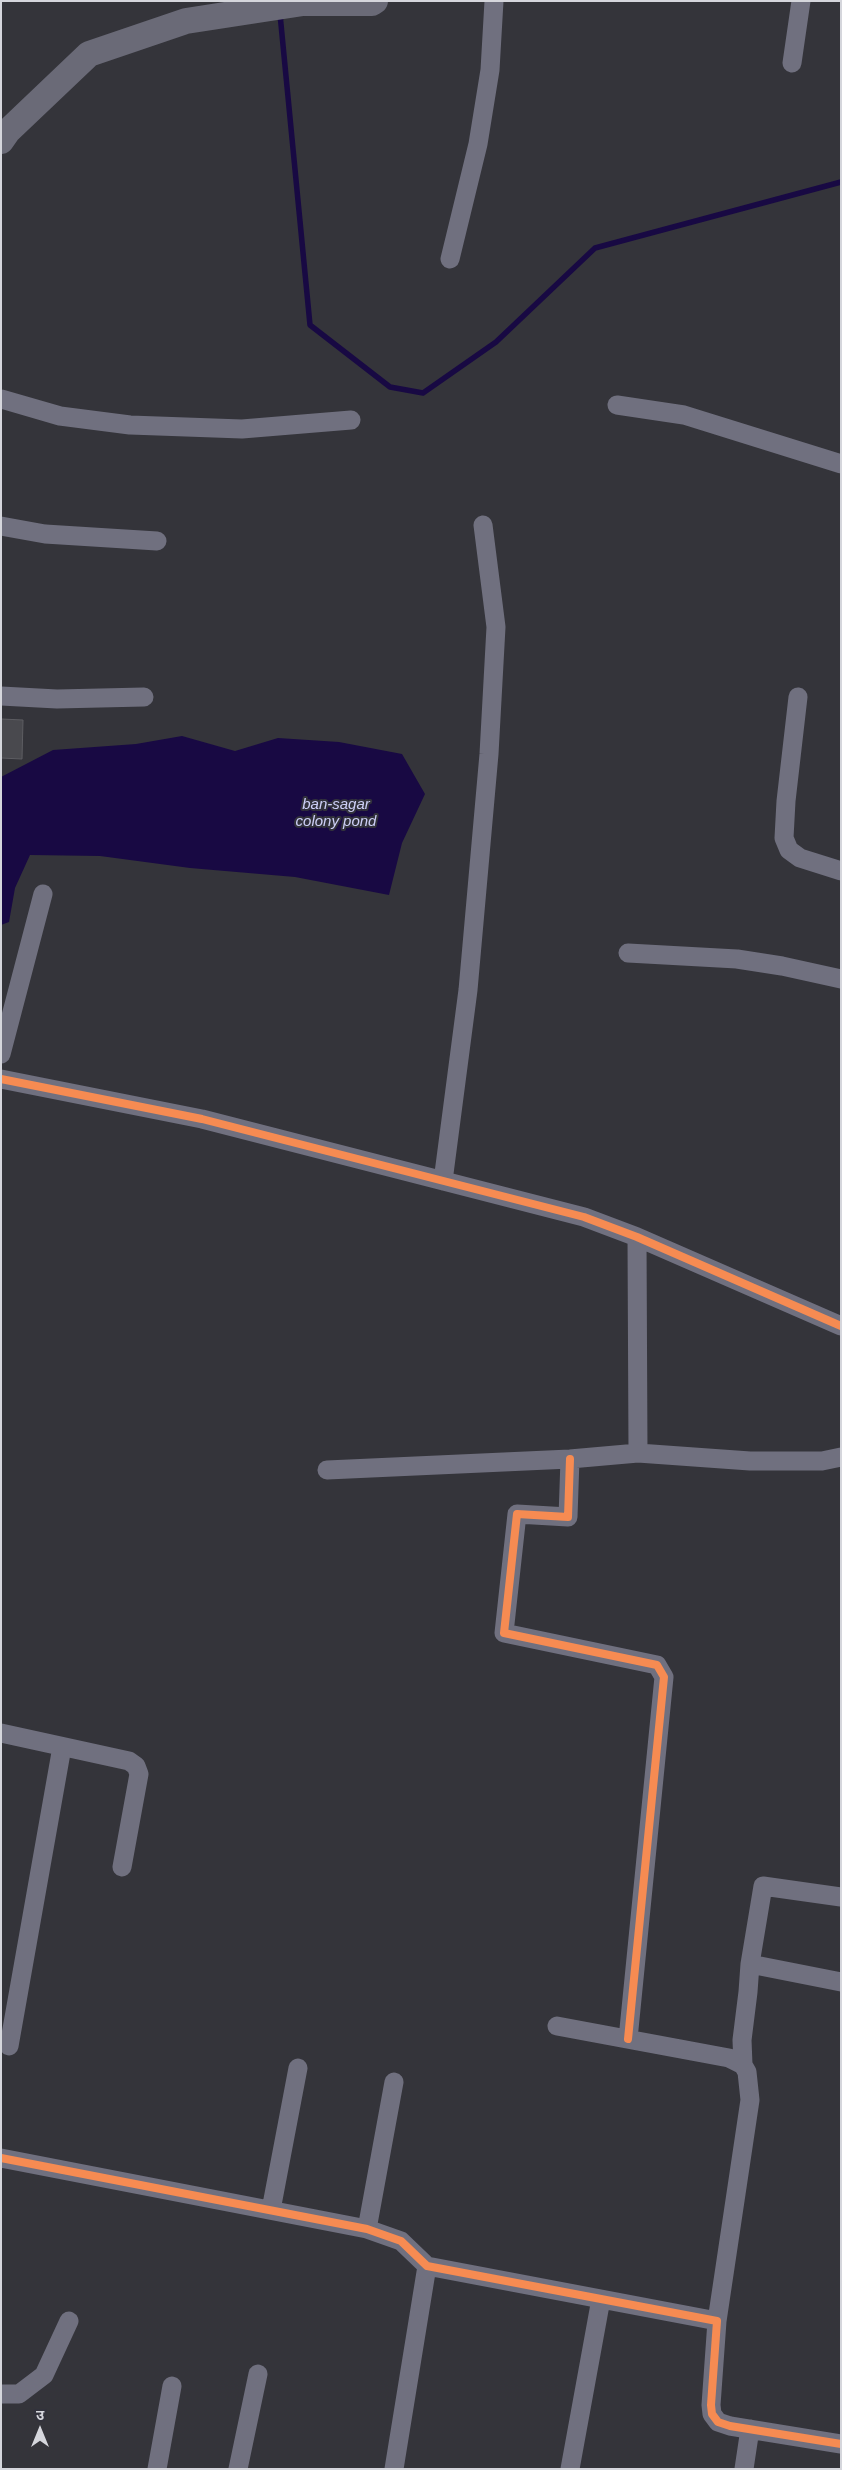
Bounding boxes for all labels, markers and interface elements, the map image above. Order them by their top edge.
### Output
water label: ban-sagar colony pond [296,796,376,831]
north arrow [15,2405,65,2455]
text: उ [36,2407,44,2423]

